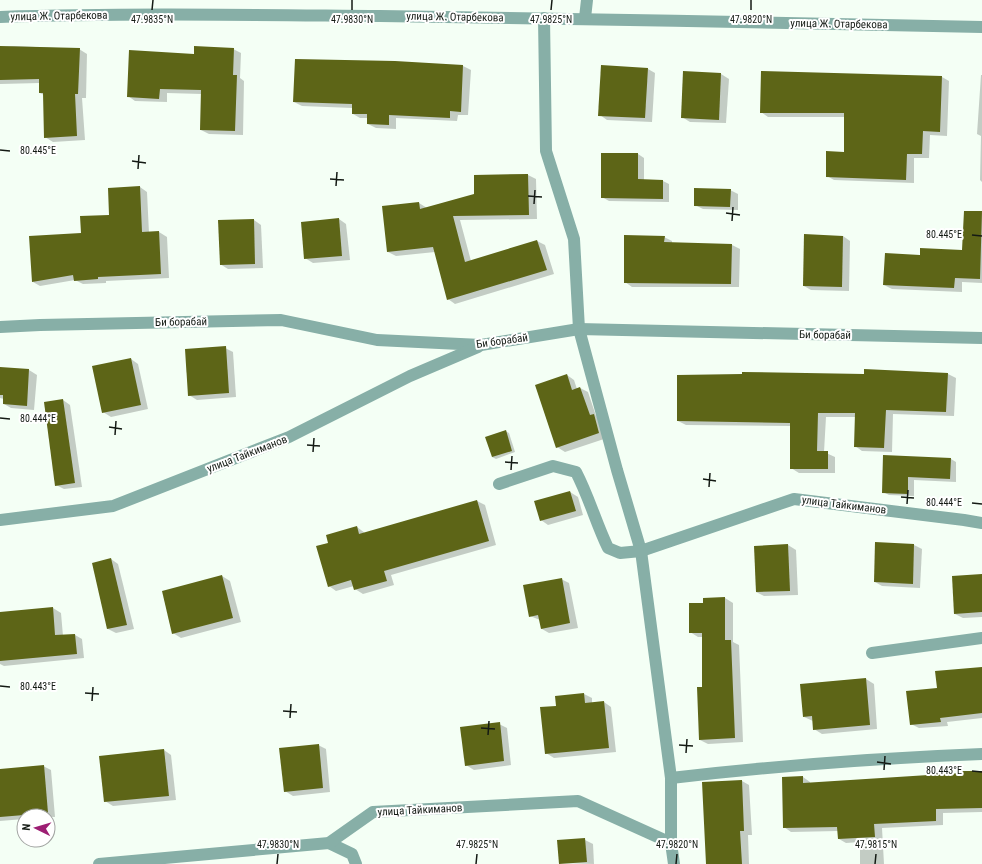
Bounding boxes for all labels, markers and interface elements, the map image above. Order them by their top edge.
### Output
street label: улица Ж. Отарбекова [10,9,108,23]
street label: улица Ж. Отарбекова [406,10,504,24]
text: 47.9835°N [131,14,173,25]
text: 47.9830°N [331,14,373,25]
text: 47.9825°N [530,14,572,25]
text: 47.9820°N [730,14,772,25]
street label: улица Ж. Отарбекова [790,17,888,31]
text: 80.445°E [20,145,56,156]
text: 80.445°E [926,229,962,240]
street label: Би борабай [155,315,207,329]
street label: Би борабай [799,328,851,342]
street label: Би борабай [475,331,529,351]
text: 80.444°E [20,413,56,424]
street label: улица Тайкиманов [205,433,289,475]
street label: улица Тайкиманов [801,493,887,517]
text: 80.444°E [926,497,962,508]
text: 80.443°E [20,681,56,692]
text: 80.443°E [926,765,962,776]
street label: улица Тайкиманов [377,801,463,819]
north arrow [16,808,56,848]
text: N [20,823,33,831]
text: 47.9830°N [257,839,299,850]
text: 47.9825°N [456,839,498,850]
text: 47.9820°N [656,839,698,850]
text: 47.9815°N [855,839,897,850]

